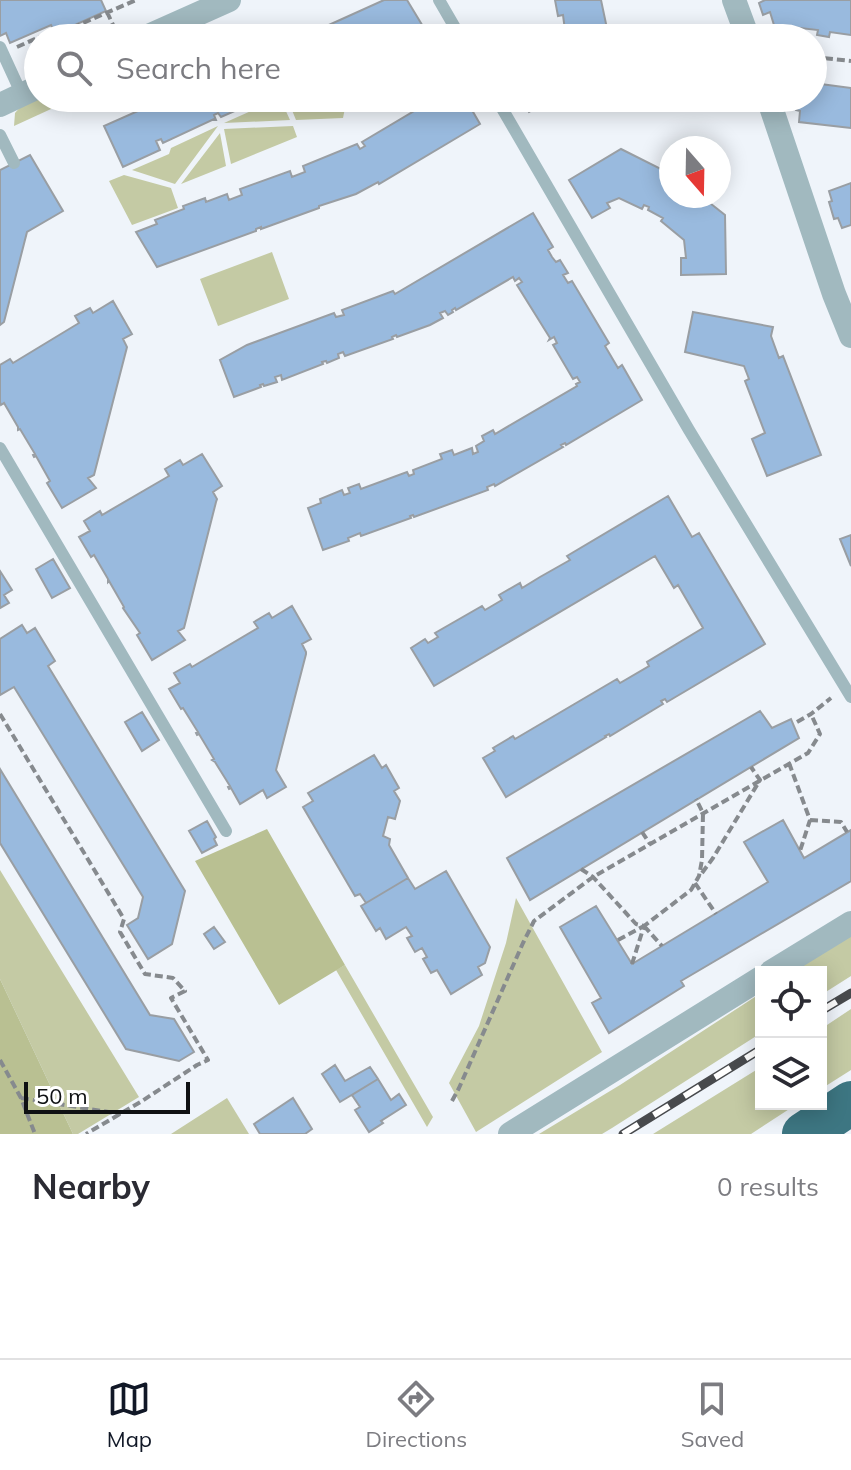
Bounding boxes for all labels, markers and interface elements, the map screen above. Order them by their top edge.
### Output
search box [24,24,827,112]
icon: search [52,46,96,90]
text: Search here [116,49,281,87]
north arrow [659,136,731,208]
map controls [755,966,827,1110]
button: locate [755,966,827,1038]
button: layers [755,1038,827,1110]
scale bar [24,1078,190,1114]
text: 50 m [36,1082,87,1110]
text: Nearby [32,1165,150,1208]
text: 0 results [717,1170,819,1203]
tab: Map [107,1377,152,1453]
tab: Directions [366,1377,467,1453]
tab: Saved [681,1377,744,1453]

